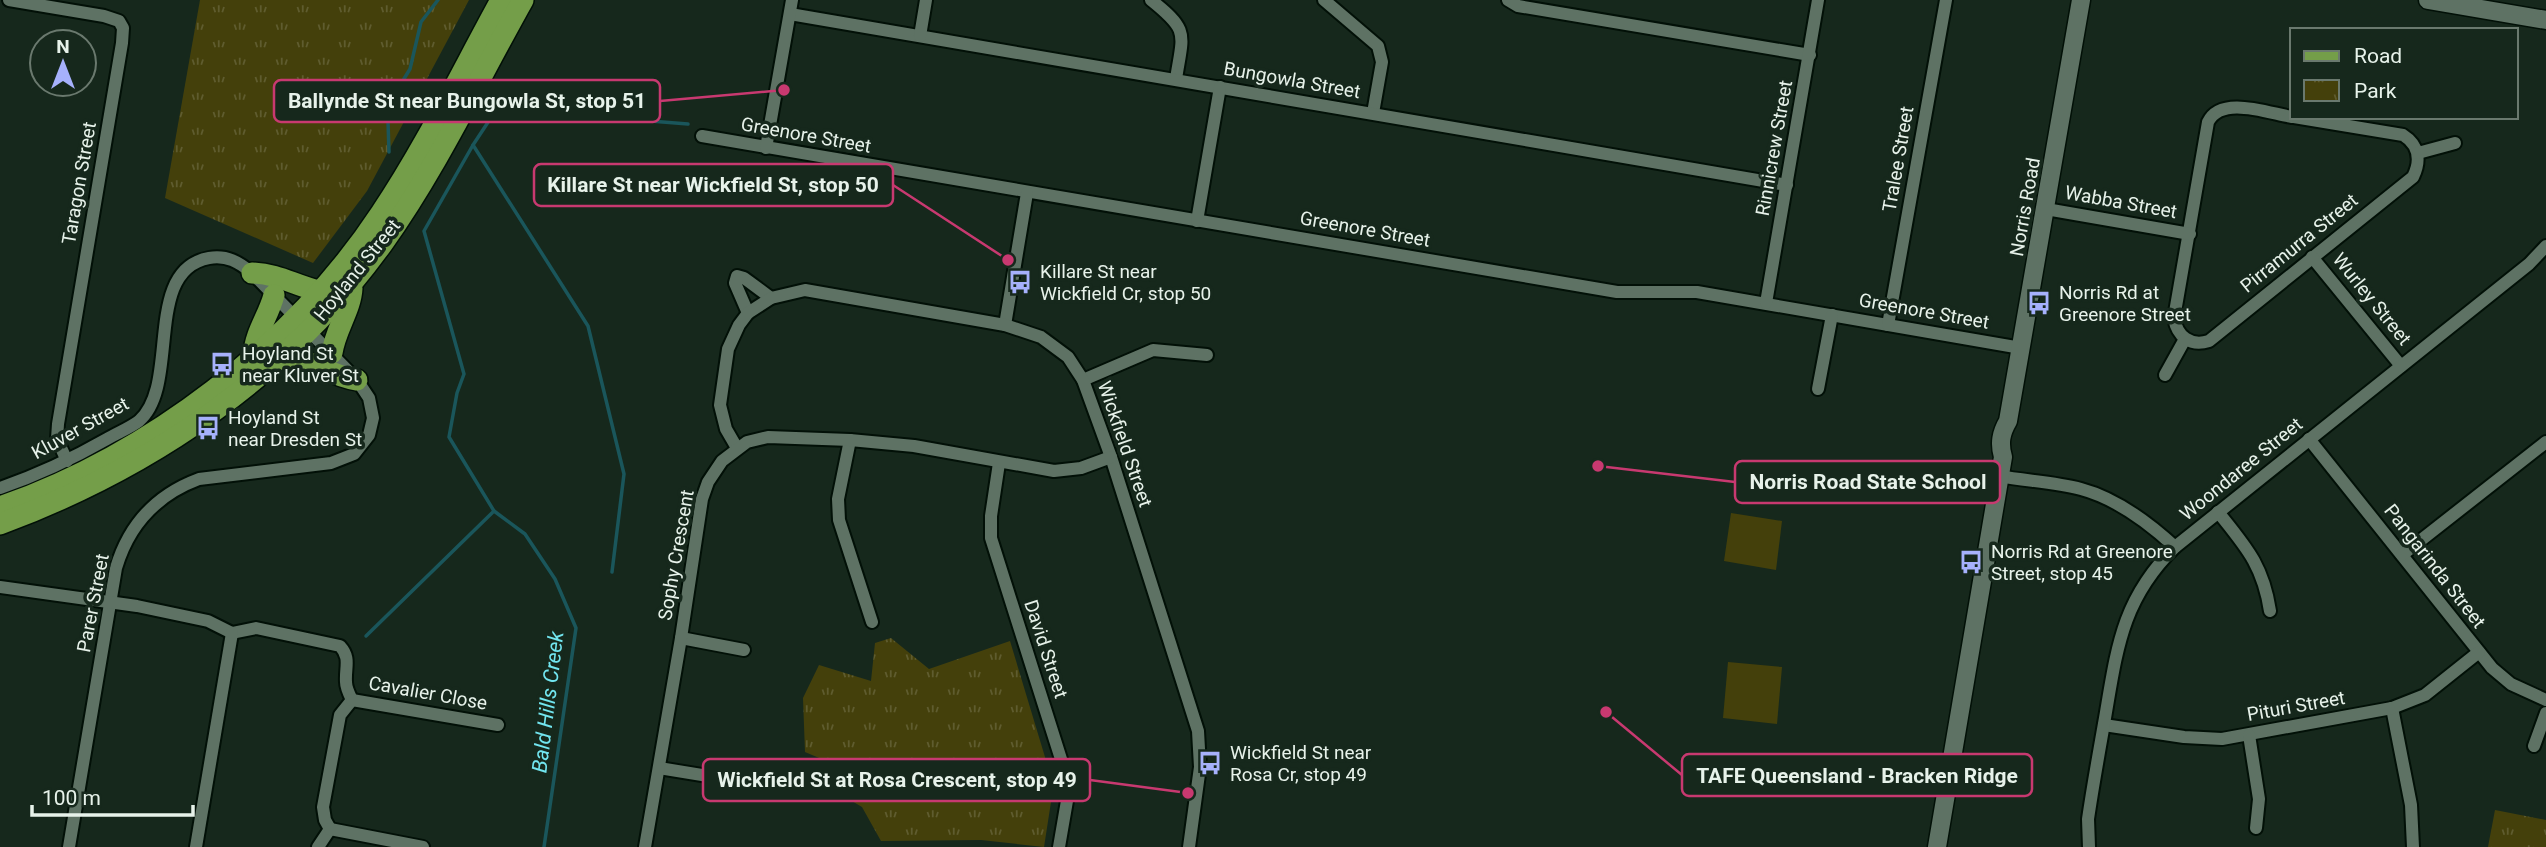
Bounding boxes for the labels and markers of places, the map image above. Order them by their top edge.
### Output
callout: Ballynde St near Bungowla St, stop 51 [274,80,660,122]
callout: Killare St near Wickfield St, stop 50 [534,164,893,206]
place label: Killare St near Wickfield Cr, stop 50 [1040,260,1211,305]
bus stop icon: Killare St near Wickfield Cr, stop 50 [1006,268,1034,296]
place label: Norris Rd at Greenore Street [2059,281,2191,326]
bus stop icon: Norris Rd at Greenore Street [2025,289,2053,317]
place label: Hoyland St near Kluver St [242,342,359,387]
bus stop icon: Hoyland St near Kluver St [208,350,236,378]
place label: Hoyland St near Dresden St [228,406,362,451]
bus stop icon: Hoyland St near Dresden St [194,414,222,442]
callout: Norris Road State School [1735,461,2000,503]
place label: Norris Rd at Greenore Street, stop 45 [1991,540,2173,585]
bus stop icon: Norris Rd at Greenore Street, stop 45 [1957,548,1985,576]
place label: Wickfield St near Rosa Cr, stop 49 [1230,741,1372,786]
bus stop icon: Wickfield St near Rosa Cr, stop 49 [1196,749,1224,777]
callout: TAFE Queensland - Bracken Ridge [1682,754,2032,796]
callout: Wickfield St at Rosa Crescent, stop 49 [703,759,1090,801]

